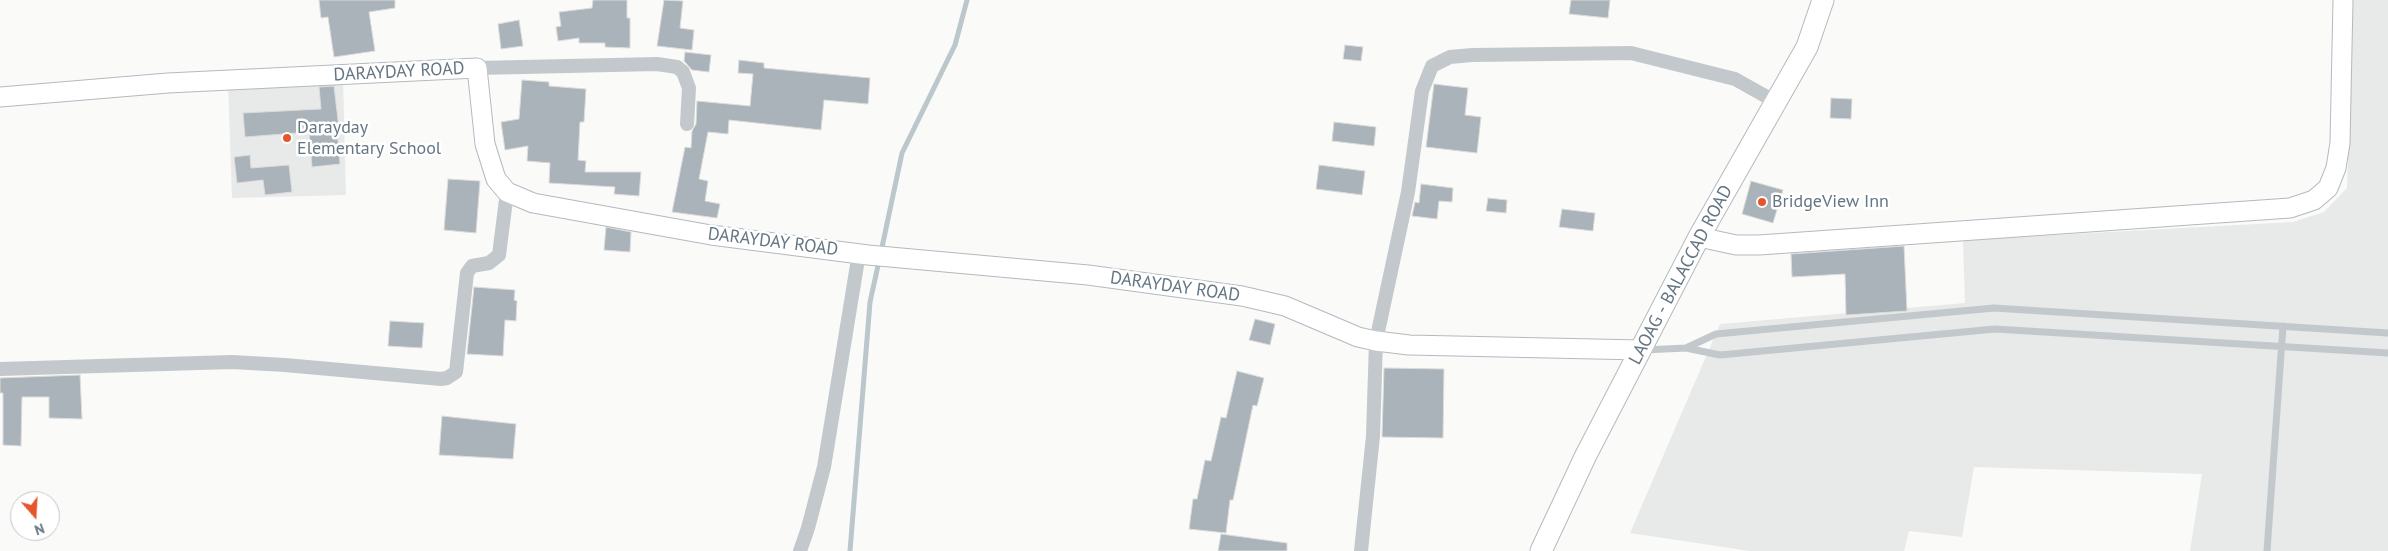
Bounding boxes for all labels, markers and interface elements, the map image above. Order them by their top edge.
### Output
street label: DARAYDAY ROAD [333,58,465,86]
place label: Darayday Elementary School [297,117,441,160]
marker: Darayday Elementary School [281,132,293,144]
street label: LAOAG - BALACCAD ROAD [1625,182,1737,368]
place label: BridgeView Inn [1772,191,1889,213]
marker: BridgeView Inn [1756,196,1768,208]
street label: DARAYDAY ROAD [707,223,839,261]
street label: DARAYDAY ROAD [1109,267,1241,307]
north arrow [10,491,60,541]
text: N [32,519,47,539]

